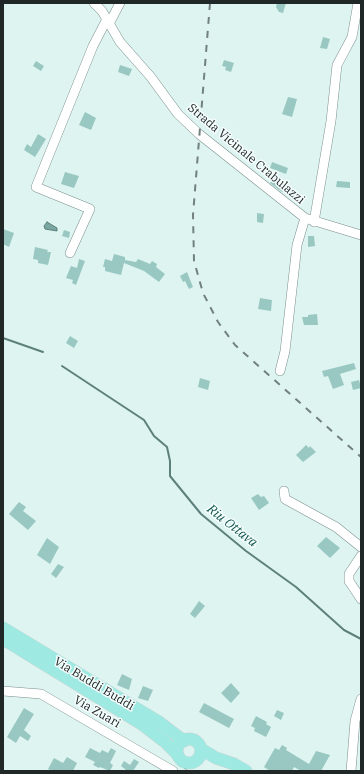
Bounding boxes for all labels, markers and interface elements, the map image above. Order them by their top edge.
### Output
street label: Strada Vicinale Crabulazzi [185,101,307,207]
water label: Riu Ottava [204,501,260,551]
street label: Via Buddi Buddi [51,654,137,714]
street label: Via Zuari [71,693,123,731]

